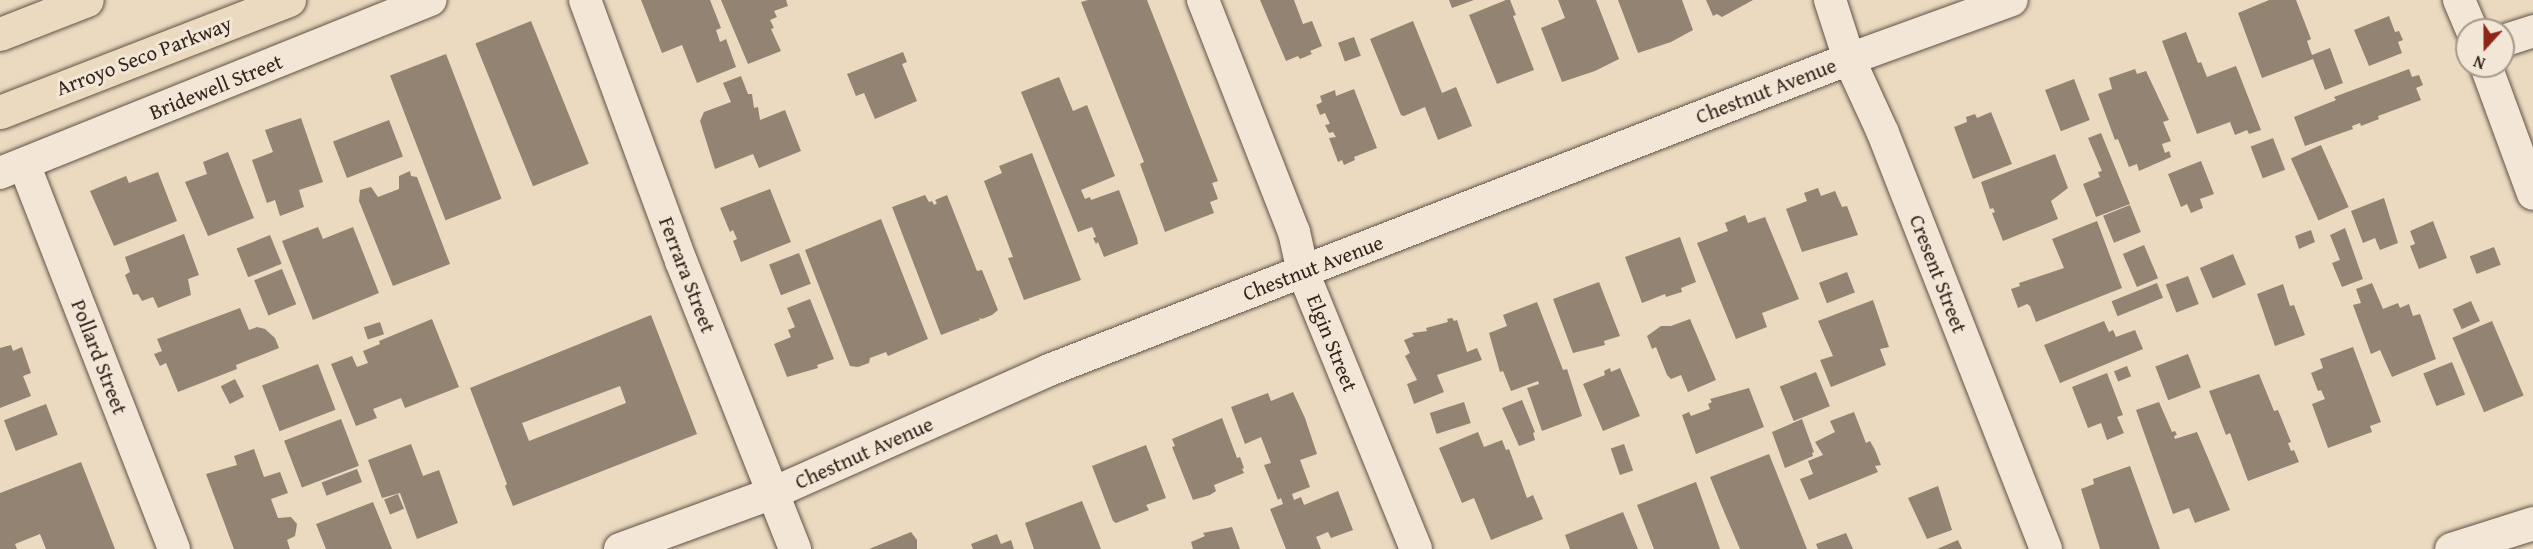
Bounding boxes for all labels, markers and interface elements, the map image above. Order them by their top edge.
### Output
street label: Arroyo Seco Parkway [53,11,235,101]
north arrow [2455,18,2515,78]
street label: Bridewell Street [146,49,286,125]
text: N [2470,50,2489,76]
street label: Chestnut Avenue [1692,53,1840,129]
street label: Cresent Street [1904,211,1972,337]
street label: Ferrara Street [653,213,721,337]
street label: Chestnut Avenue [1239,230,1387,306]
street label: Elgin Street [1301,291,1363,395]
street label: Pollard Street [66,296,132,418]
street label: Chestnut Avenue [791,411,937,495]

